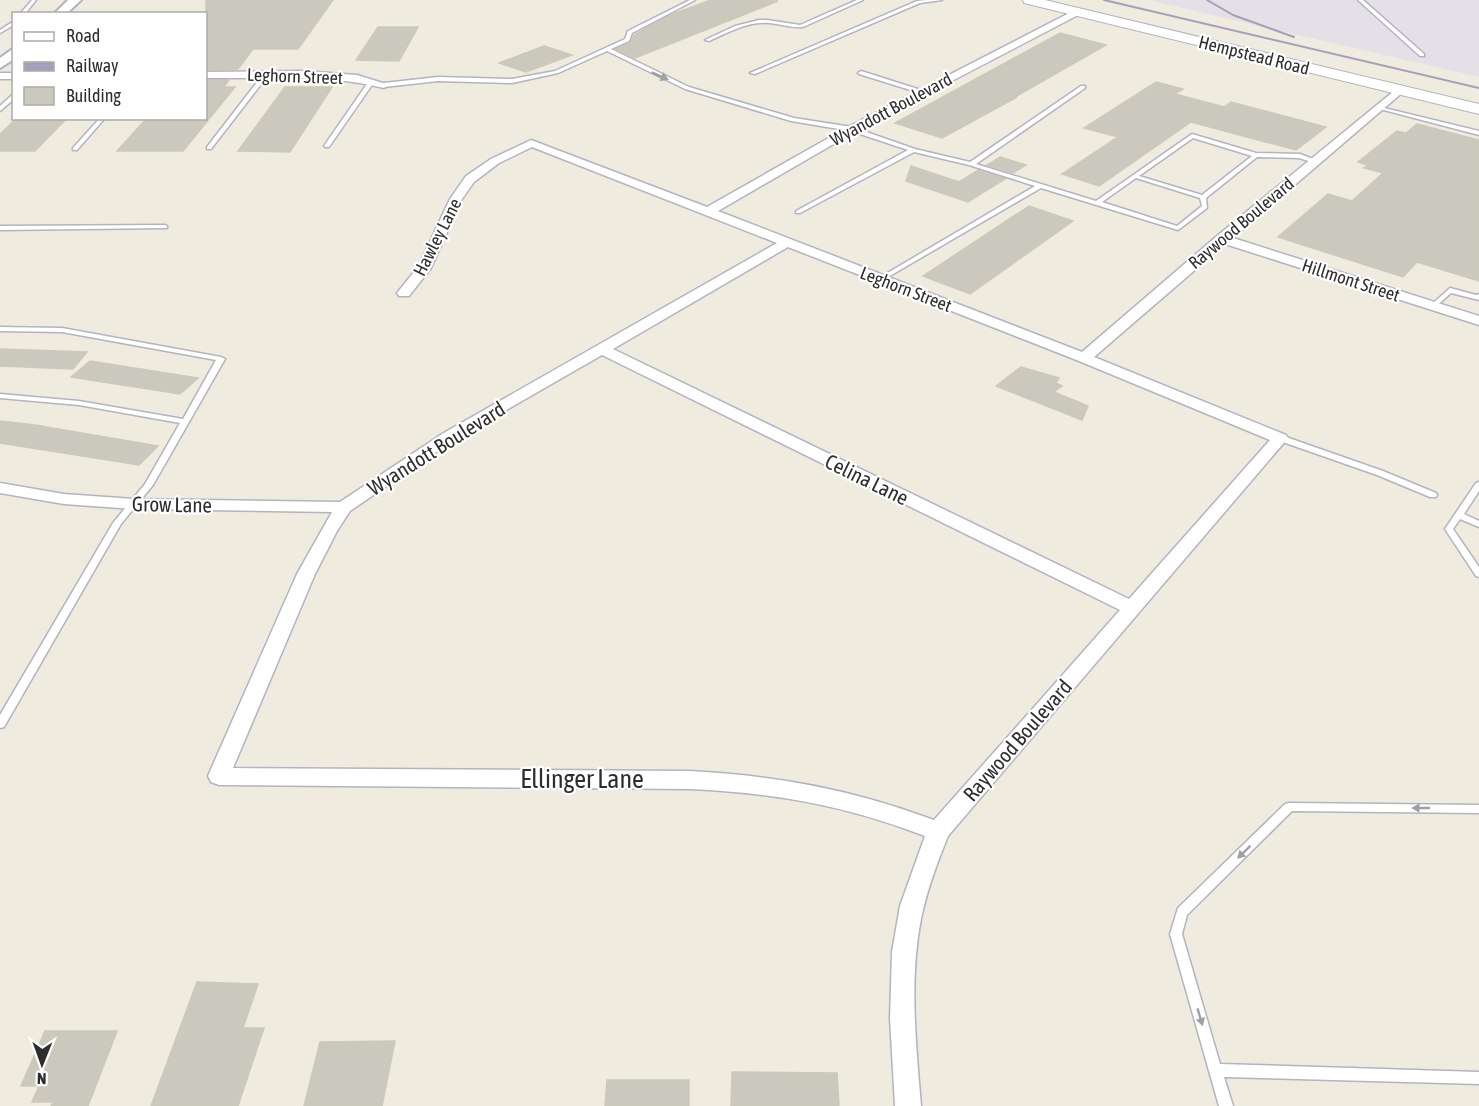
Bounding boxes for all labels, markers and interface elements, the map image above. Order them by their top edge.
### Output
legend [12,12,207,120]
text: Road [66,25,100,46]
street label: Hempstead Road [1196,31,1312,79]
text: Railway [66,55,118,76]
street label: Leghorn Street [247,64,343,88]
street label: Wyandott Boulevard [826,68,956,150]
one-way arrow [652,71,669,80]
text: Building [66,85,121,106]
street label: Raywood Boulevard [1184,173,1298,273]
street label: Hawley Lane [409,195,465,279]
street label: Hillmont Street [1300,254,1402,306]
street label: Leghorn Street [857,262,955,316]
street label: Wyandott Boulevard [363,396,509,500]
street label: Celina Lane [821,449,913,509]
street label: Grow Lane [132,491,212,517]
street label: Raywood Boulevard [958,674,1076,806]
street label: Ellinger Lane [520,764,644,794]
one-way arrow [1411,804,1430,813]
one-way arrow [1236,845,1251,859]
one-way arrow [1196,1008,1205,1026]
north arrow [12,1034,72,1094]
text: N [37,1070,47,1088]

